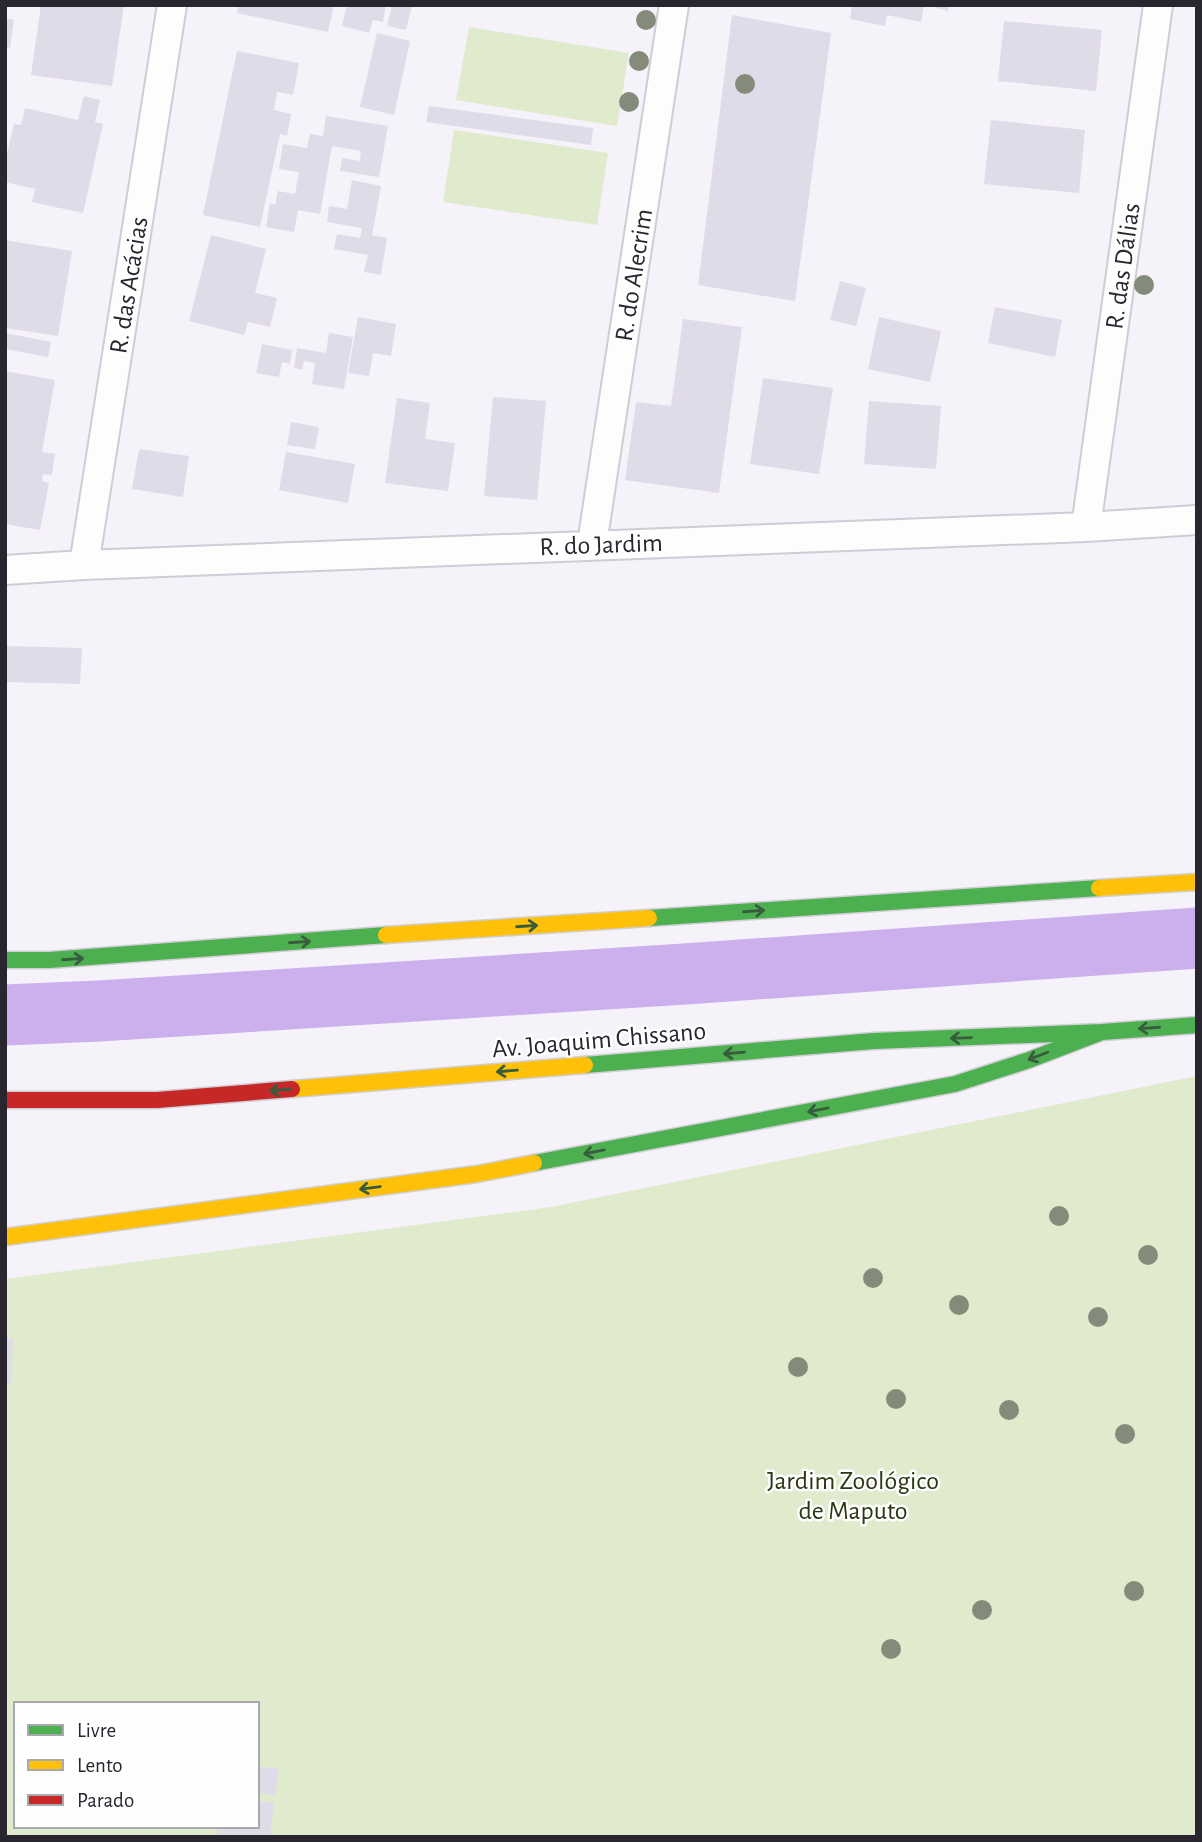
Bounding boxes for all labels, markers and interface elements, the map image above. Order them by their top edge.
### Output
street label: R. das Dálias [1101,201,1145,331]
street label: R. do Alecrim [611,207,657,343]
street label: R. das Acácias [105,215,153,355]
street label: R. do Jardim [539,530,663,560]
one-way arrow [742,904,765,917]
one-way arrow [515,919,538,932]
one-way arrow [289,935,312,948]
one-way arrow [62,952,85,965]
street label: Av. Joaquim Chissano [491,1018,707,1062]
one-way arrow [1138,1022,1161,1035]
one-way arrow [949,1031,972,1044]
one-way arrow [723,1047,745,1060]
one-way arrow [1028,1051,1050,1063]
one-way arrow [496,1065,519,1078]
one-way arrow [269,1084,292,1097]
one-way arrow [807,1104,830,1117]
one-way arrow [583,1146,606,1159]
one-way arrow [359,1182,382,1195]
park label: Jardim Zoológico de Maputo [767,1468,939,1524]
legend [14,1702,259,1828]
text: Livre [77,1720,116,1741]
text: Lento [77,1755,123,1776]
text: Parado [77,1790,134,1811]

